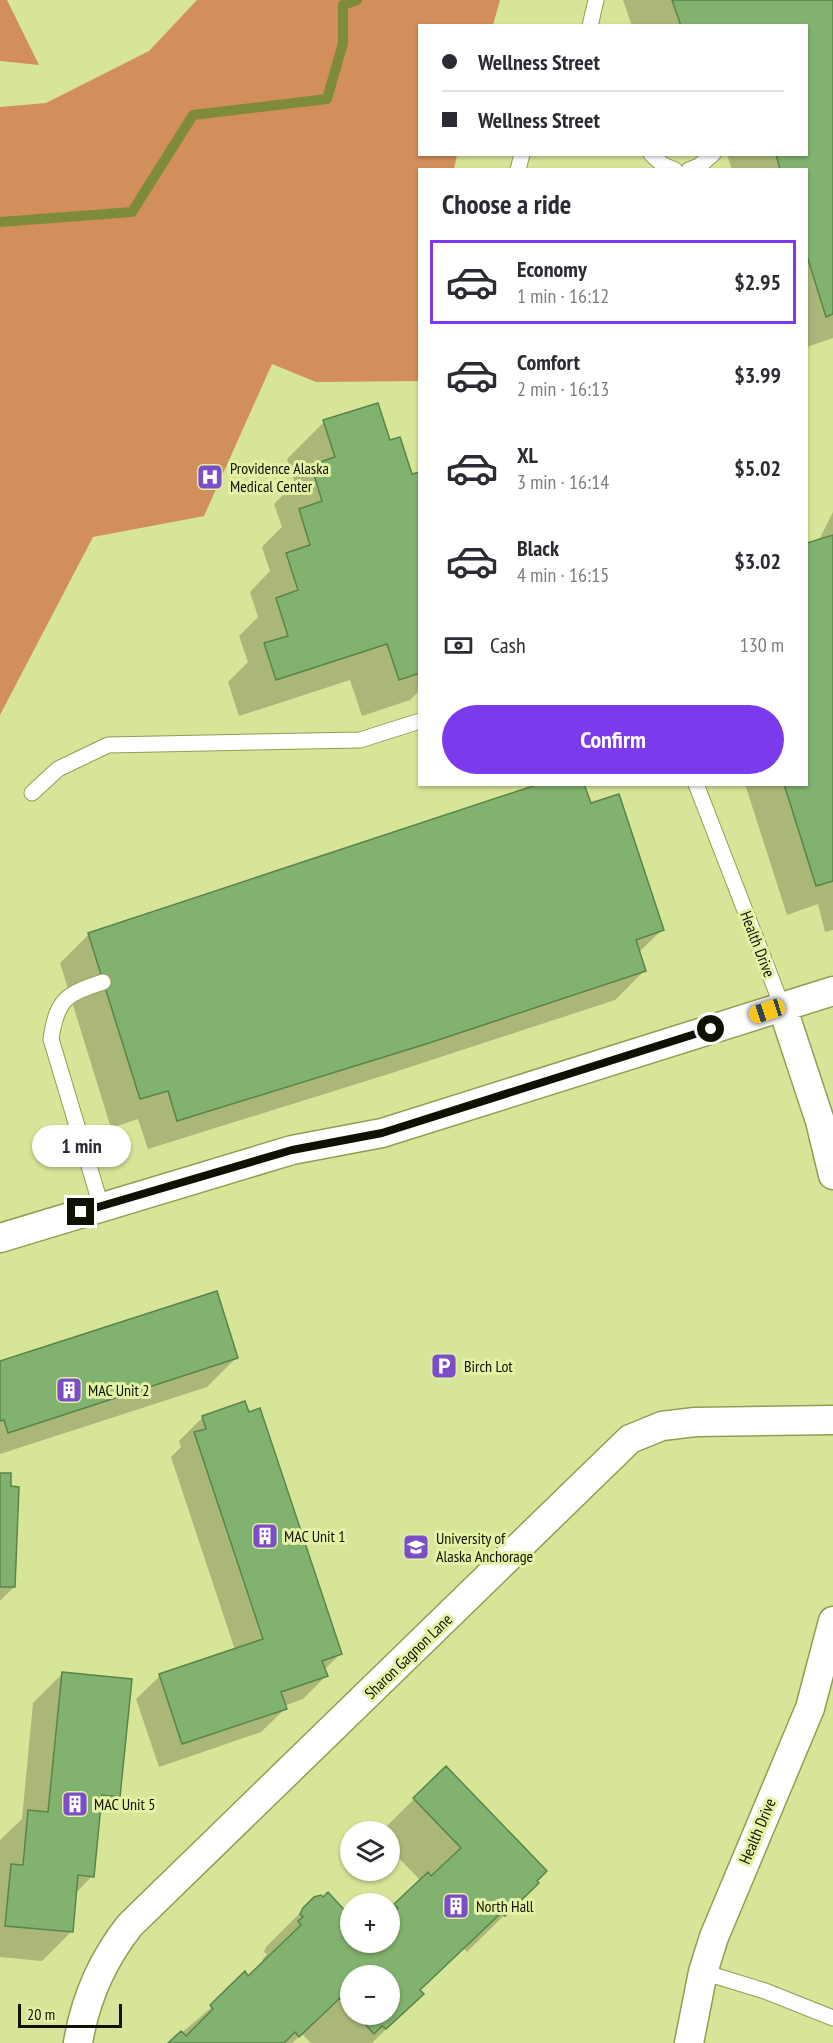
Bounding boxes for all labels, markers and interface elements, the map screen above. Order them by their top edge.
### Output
text: Wellness Street [478,48,600,76]
text: Wellness Street [478,106,600,134]
text: Choose a ride [442,187,571,221]
icon: car [445,255,499,309]
text: Economy [517,255,587,283]
text: $2.95 [734,268,781,296]
text: 1 min · 16:12 [517,283,609,309]
icon: car [445,348,499,402]
text: Comfort [517,348,580,376]
text: $3.99 [734,361,781,389]
text: 2 min · 16:13 [517,376,609,402]
icon: car [445,441,499,495]
text: XL [517,441,538,469]
text: $5.02 [734,454,781,482]
place label: Providence Alaska Medical Center [230,458,329,496]
hospital icon: Providence Alaska Medical Center [195,462,225,492]
text: 3 min · 16:14 [517,469,609,495]
icon: car [445,534,499,588]
text: Black [517,534,559,562]
text: $3.02 [734,547,781,575]
text: 4 min · 16:15 [517,562,609,588]
icon: cash [442,629,475,662]
text: Cash [490,631,526,659]
text: 130 m [740,632,784,658]
button: Confirm [442,705,784,774]
street label: Health Drive [736,908,780,980]
car [747,997,787,1025]
route start [697,1015,724,1042]
callout: 1 min [32,1125,130,1167]
text: 1 min [61,1133,102,1159]
route end [67,1198,94,1225]
parking icon: Birch Lot [429,1351,459,1381]
place label: Birch Lot [464,1356,513,1376]
building icon: MAC Unit 2 [54,1375,84,1405]
place label: MAC Unit 2 [88,1380,149,1400]
building icon: MAC Unit 1 [250,1521,280,1551]
place label: MAC Unit 1 [284,1526,345,1546]
place label: University of Alaska Anchorage [436,1528,533,1566]
school or university icon: University of Alaska Anchorage [401,1532,431,1562]
street label: Sharon Gagnon Lane [360,1609,456,1703]
building icon: MAC Unit 5 [60,1789,90,1819]
place label: MAC Unit 5 [94,1794,155,1814]
street label: Health Drive [734,1795,780,1867]
map controls [340,1821,400,2025]
button: layers [340,1821,400,1881]
building icon: North Hall [441,1891,471,1921]
button: + [340,1893,400,1953]
place label: North Hall [476,1896,534,1916]
button: − [340,1965,400,2025]
scale bar [18,2001,122,2028]
text: 20 m [27,2004,55,2024]

